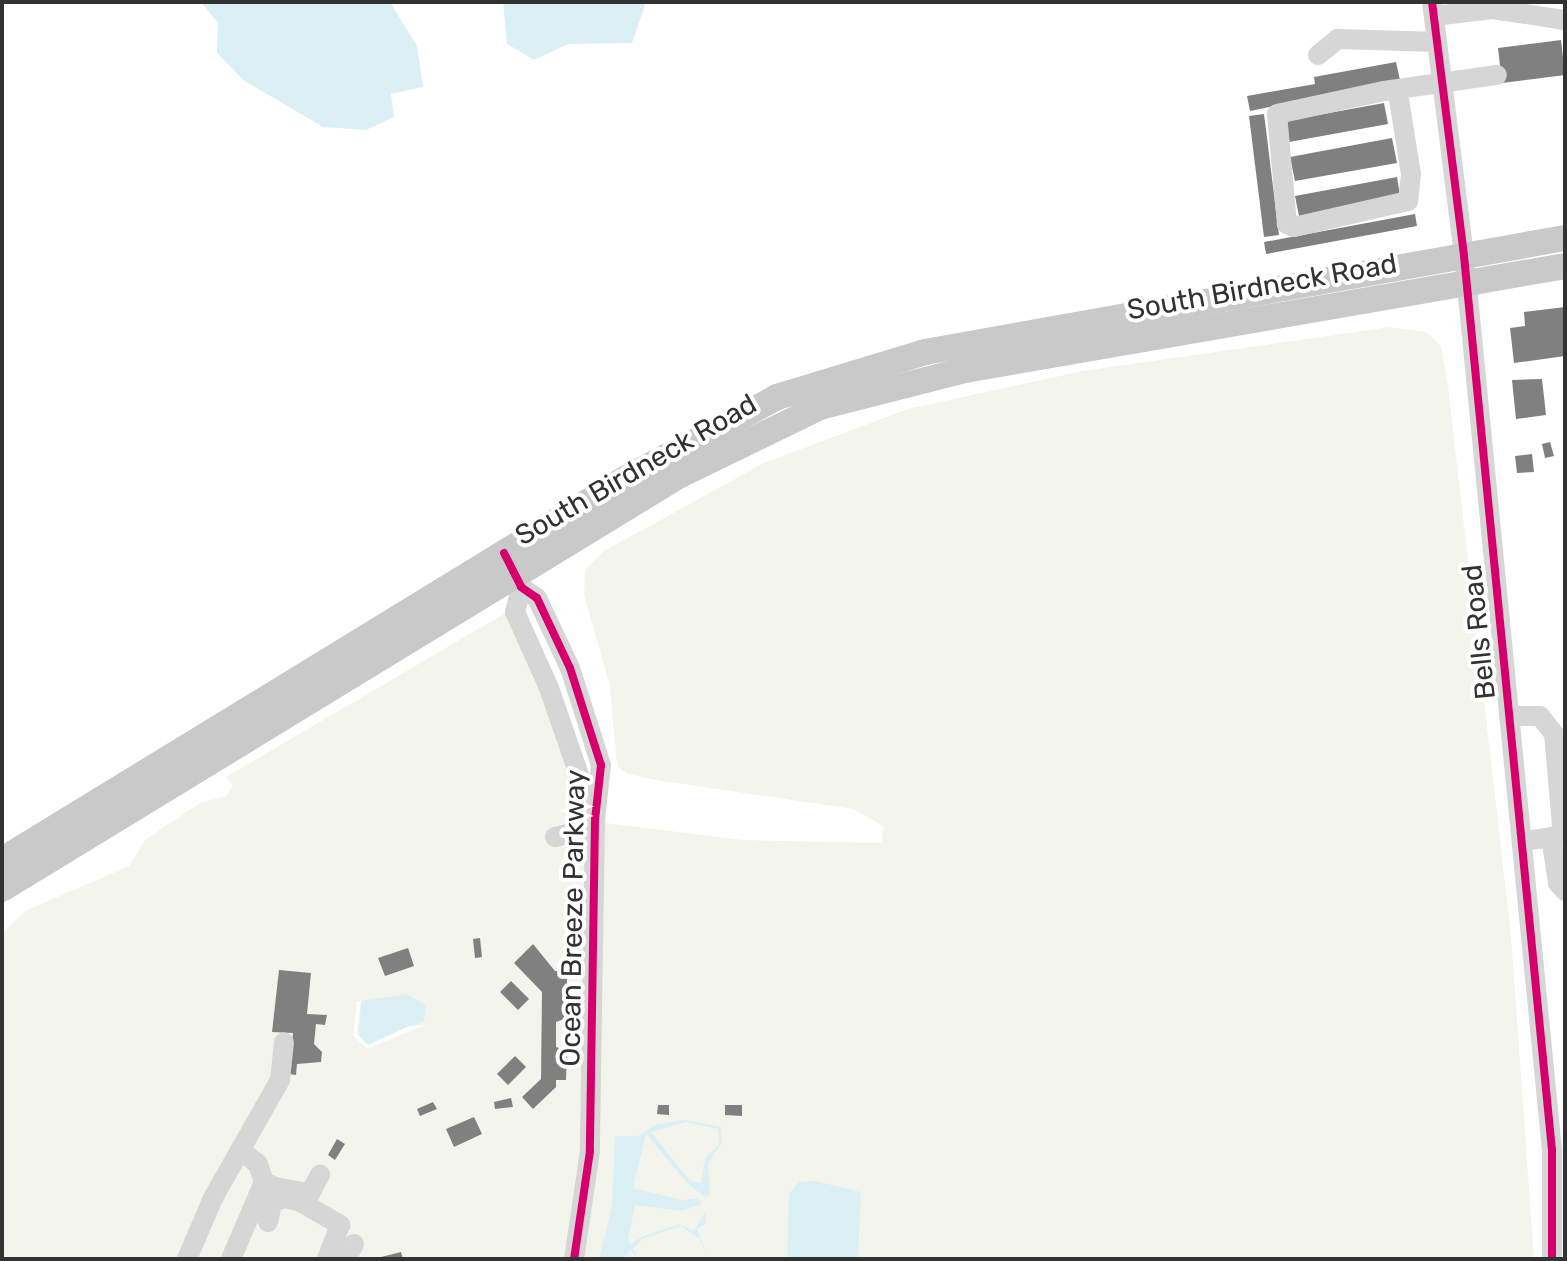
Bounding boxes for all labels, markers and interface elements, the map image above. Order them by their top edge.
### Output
street label: South Birdneck Road [1124,247,1400,327]
street label: South Birdneck Road [509,387,763,553]
street label: Bells Road [1455,563,1503,701]
street label: Ocean Breeze Parkway [554,769,592,1067]

